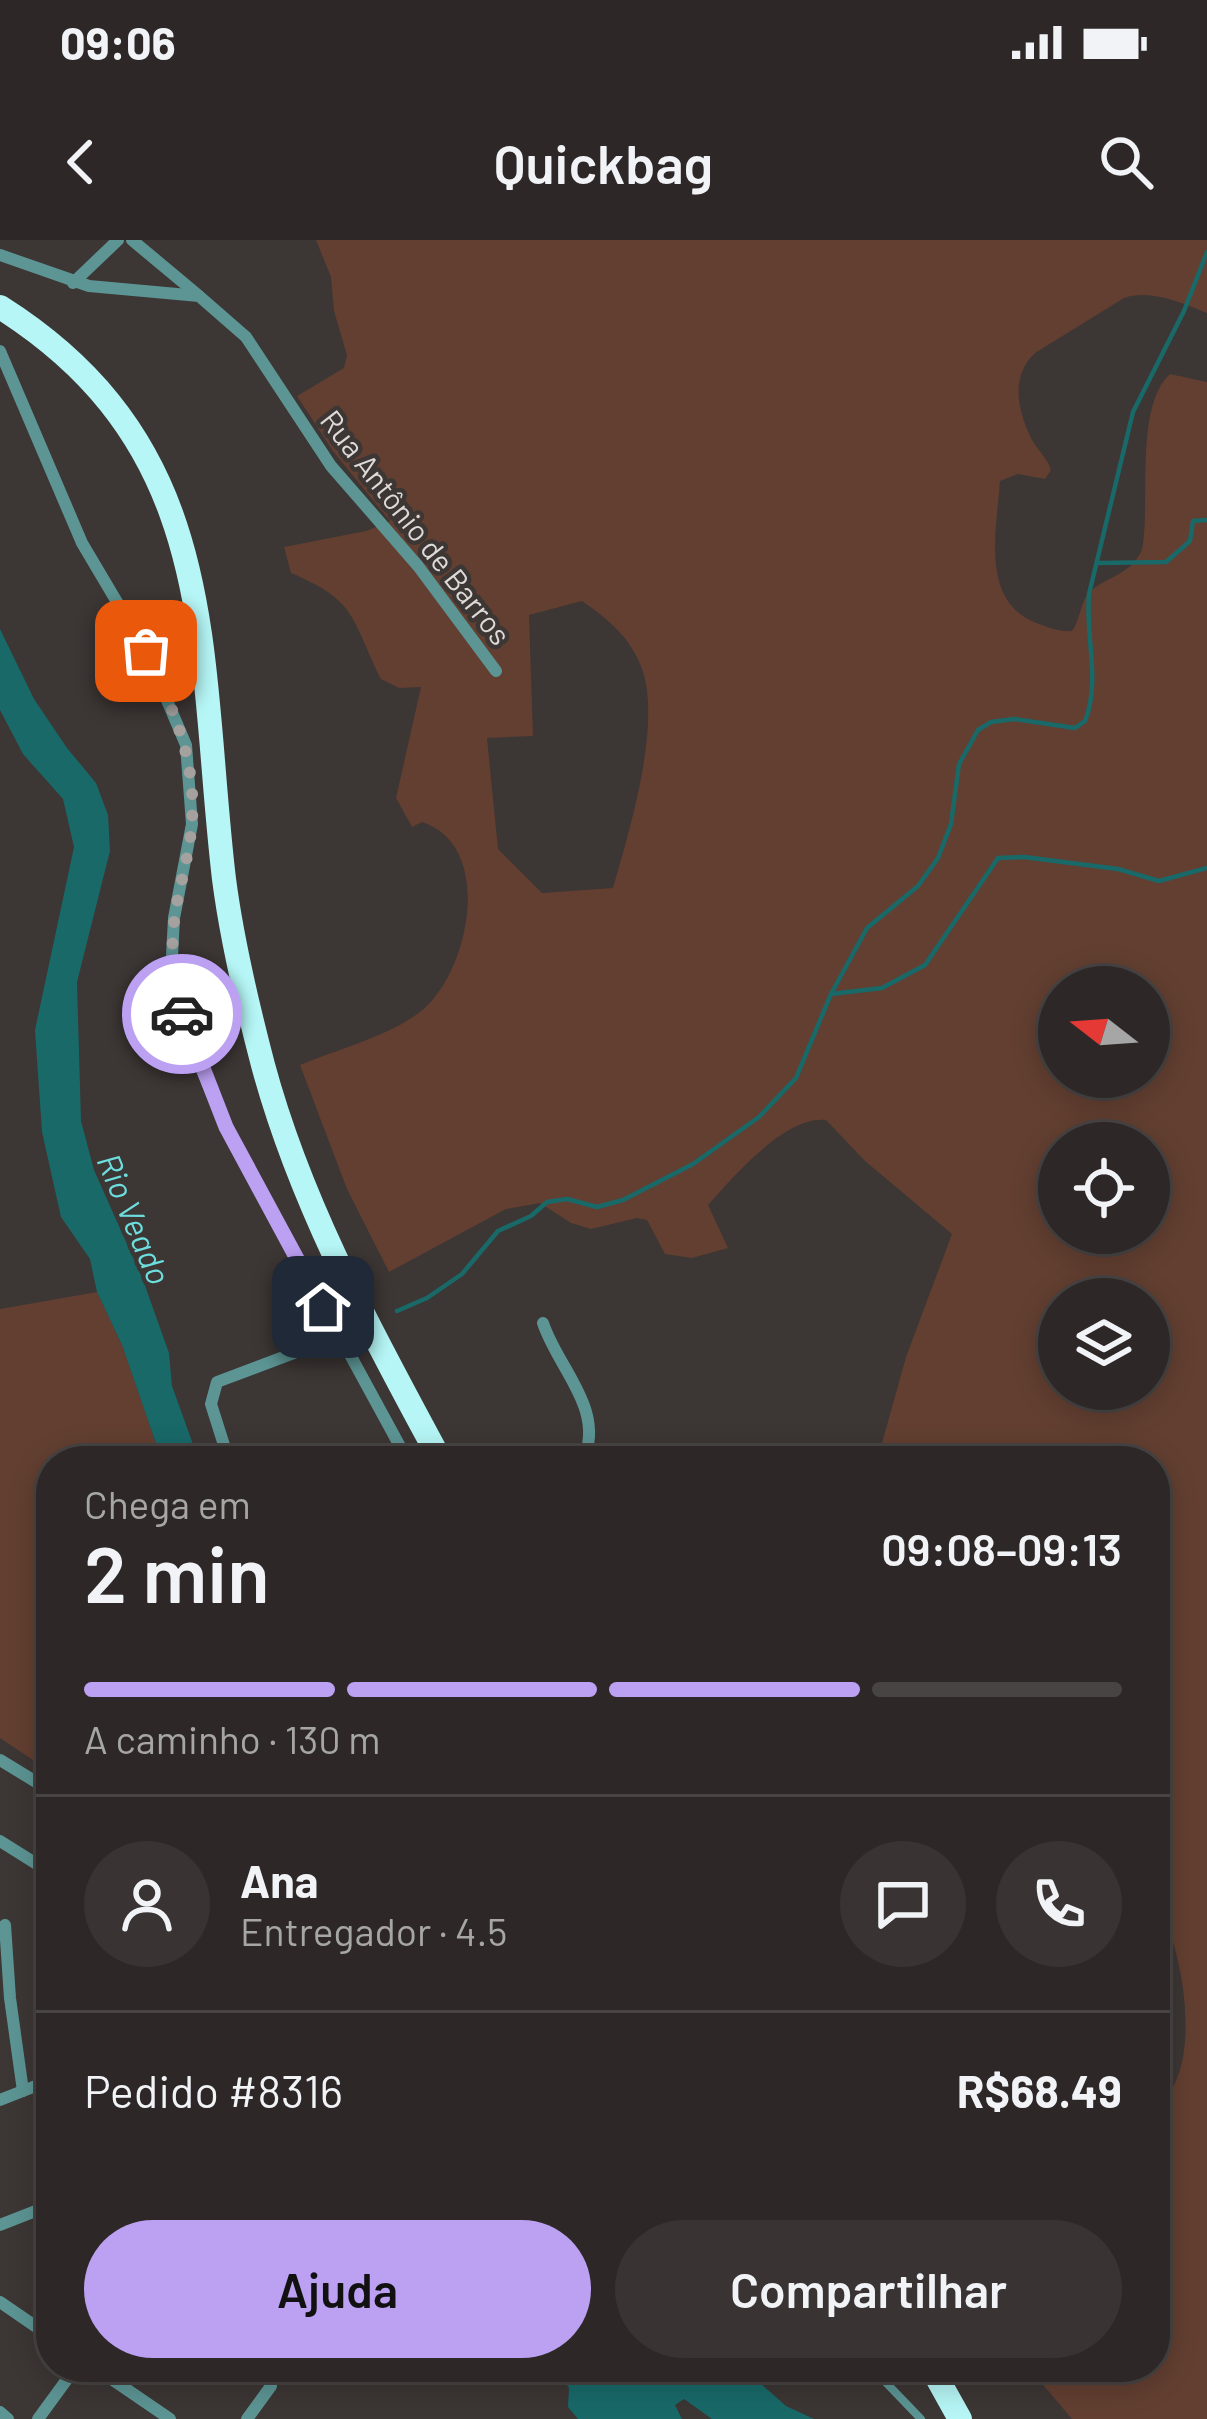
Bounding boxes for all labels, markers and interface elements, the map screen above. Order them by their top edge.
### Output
text: 09:06 [60,15,176,69]
icon: back [48,129,114,195]
icon: search [1093,129,1159,195]
text: Quickbag [494,130,713,195]
street label: Rua Antônio de Barros [314,402,519,651]
pin [95,600,197,702]
icon: bag [113,618,179,684]
courier [122,954,242,1074]
north arrow [1038,966,1170,1098]
map controls [1038,966,1170,1410]
icon: car [149,981,215,1047]
button: locate [1038,1122,1170,1254]
water label: Rio Veado [89,1147,180,1290]
pin [272,1256,374,1358]
icon: home [290,1274,356,1340]
button: layers [1038,1278,1170,1410]
text: Chega em [84,1480,251,1527]
text: 09:08–09:13 [881,1521,1122,1575]
text: 2 min [84,1525,270,1619]
text: A caminho · 130 m [84,1715,380,1762]
button: person [84,1841,210,1967]
button: chat [840,1841,966,1967]
button: phone [996,1841,1122,1967]
text: Ana [240,1853,319,1907]
text: Entregador · 4.5 [240,1907,507,1954]
text: Pedido #8316 [84,2063,343,2117]
text: R$68.49 [957,2063,1122,2117]
button: Ajuda [84,2220,591,2358]
button: Compartilhar [615,2220,1122,2358]

